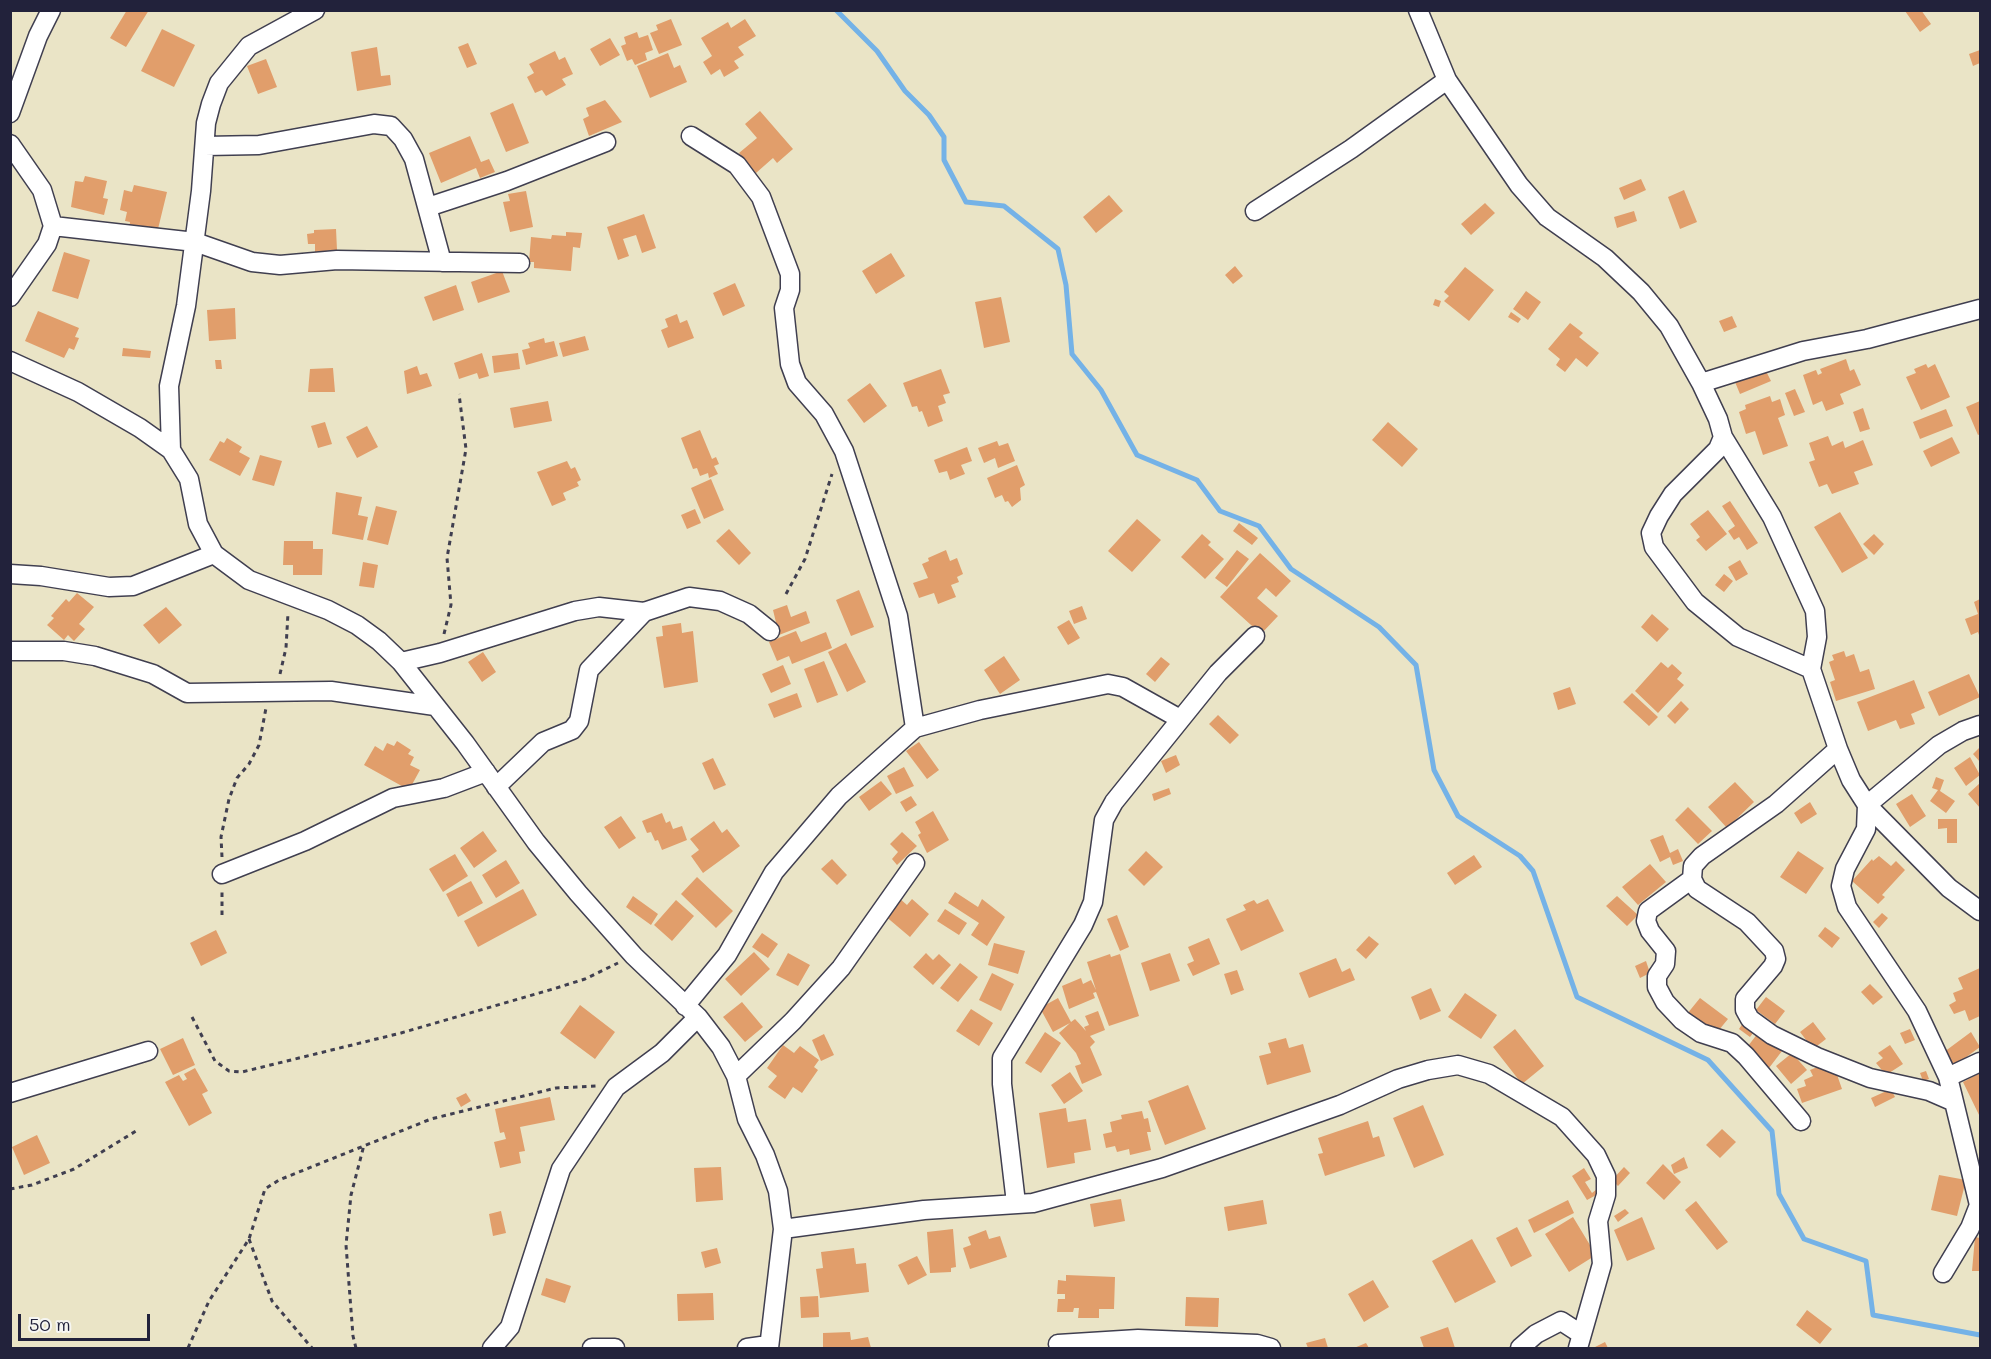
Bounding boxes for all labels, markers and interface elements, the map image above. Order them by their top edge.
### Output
scale bar [21,1302,153,1340]
text: 50 m [29,1312,71,1336]

